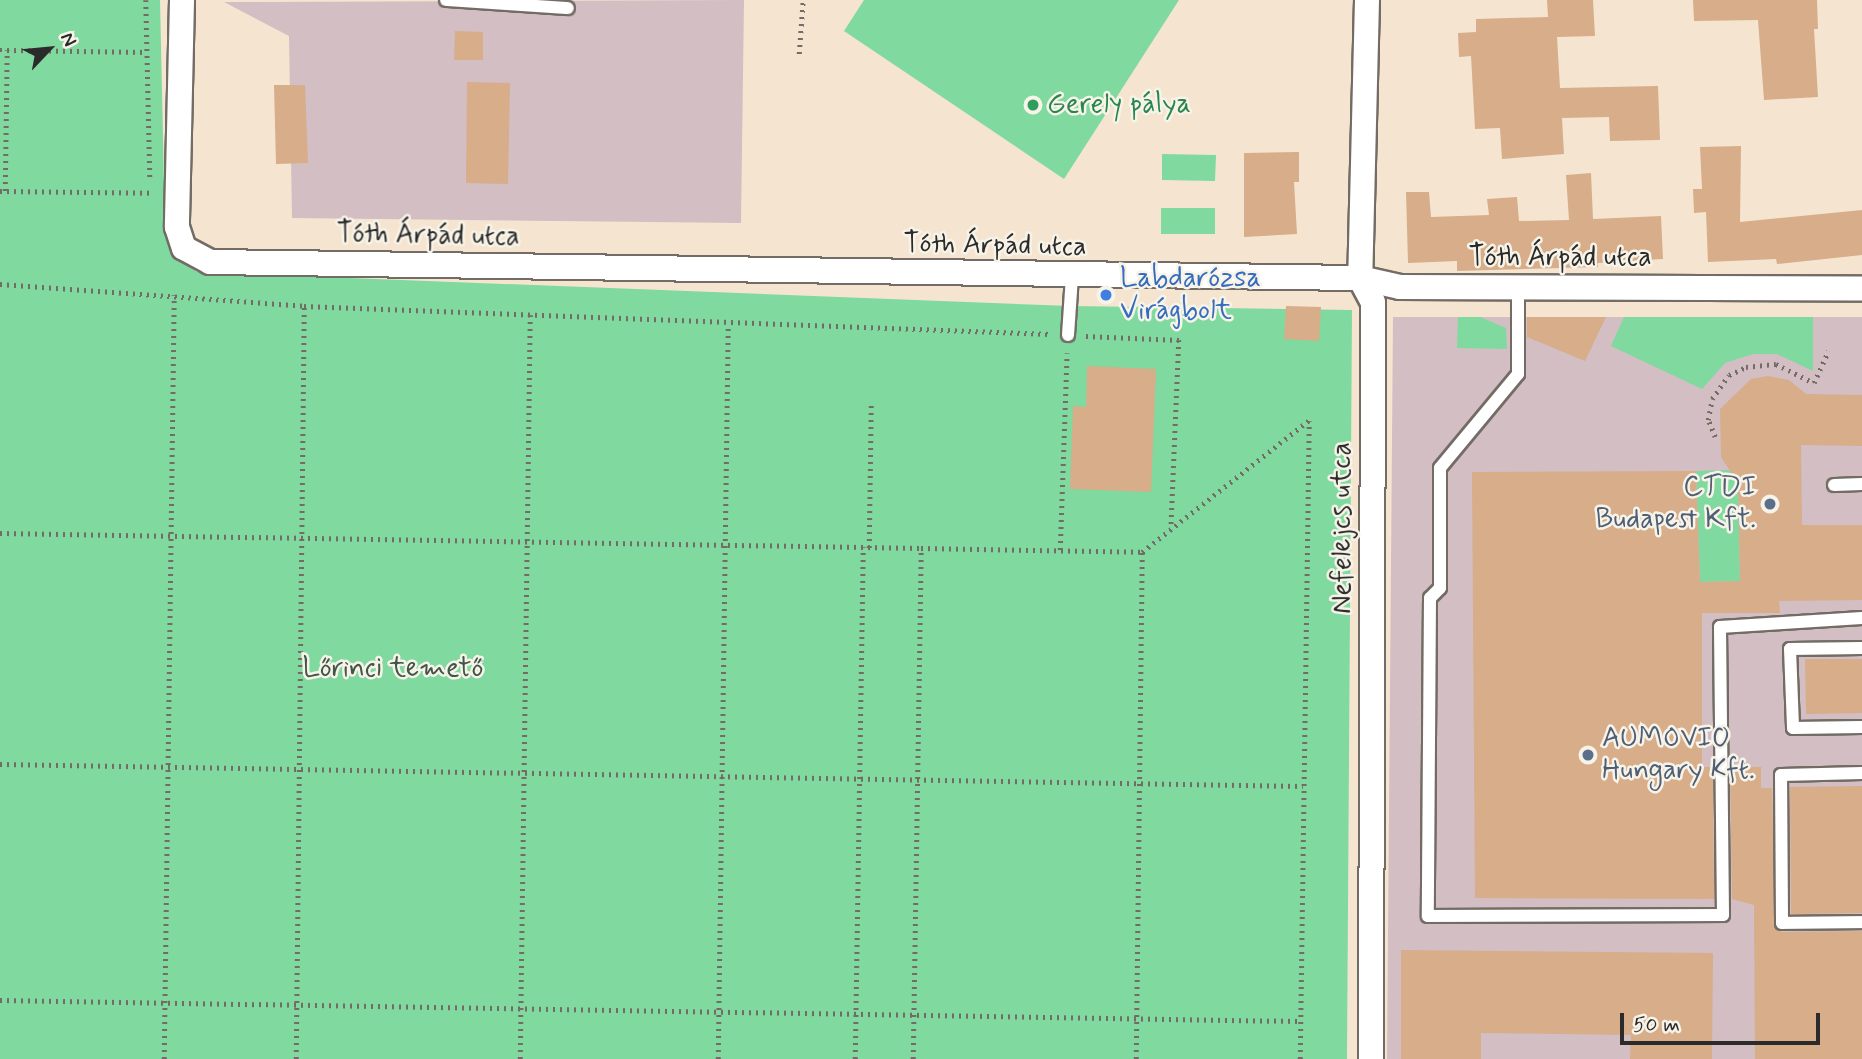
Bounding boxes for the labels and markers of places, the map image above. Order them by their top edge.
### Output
place label: Gerely pálya [1047,88,1190,122]
marker: Gerely pálya [1025,97,1041,113]
place label: Labdarózsa Virágbolt [1120,262,1261,328]
marker: Labdarózsa Virágbolt [1098,287,1114,303]
place label: CTDI Budapest Kft. [1596,471,1756,537]
marker: CTDI Budapest Kft. [1762,496,1778,512]
place label: AUMOVIO Hungary Kft. [1602,722,1761,788]
marker: AUMOVIO Hungary Kft. [1580,747,1596,763]

